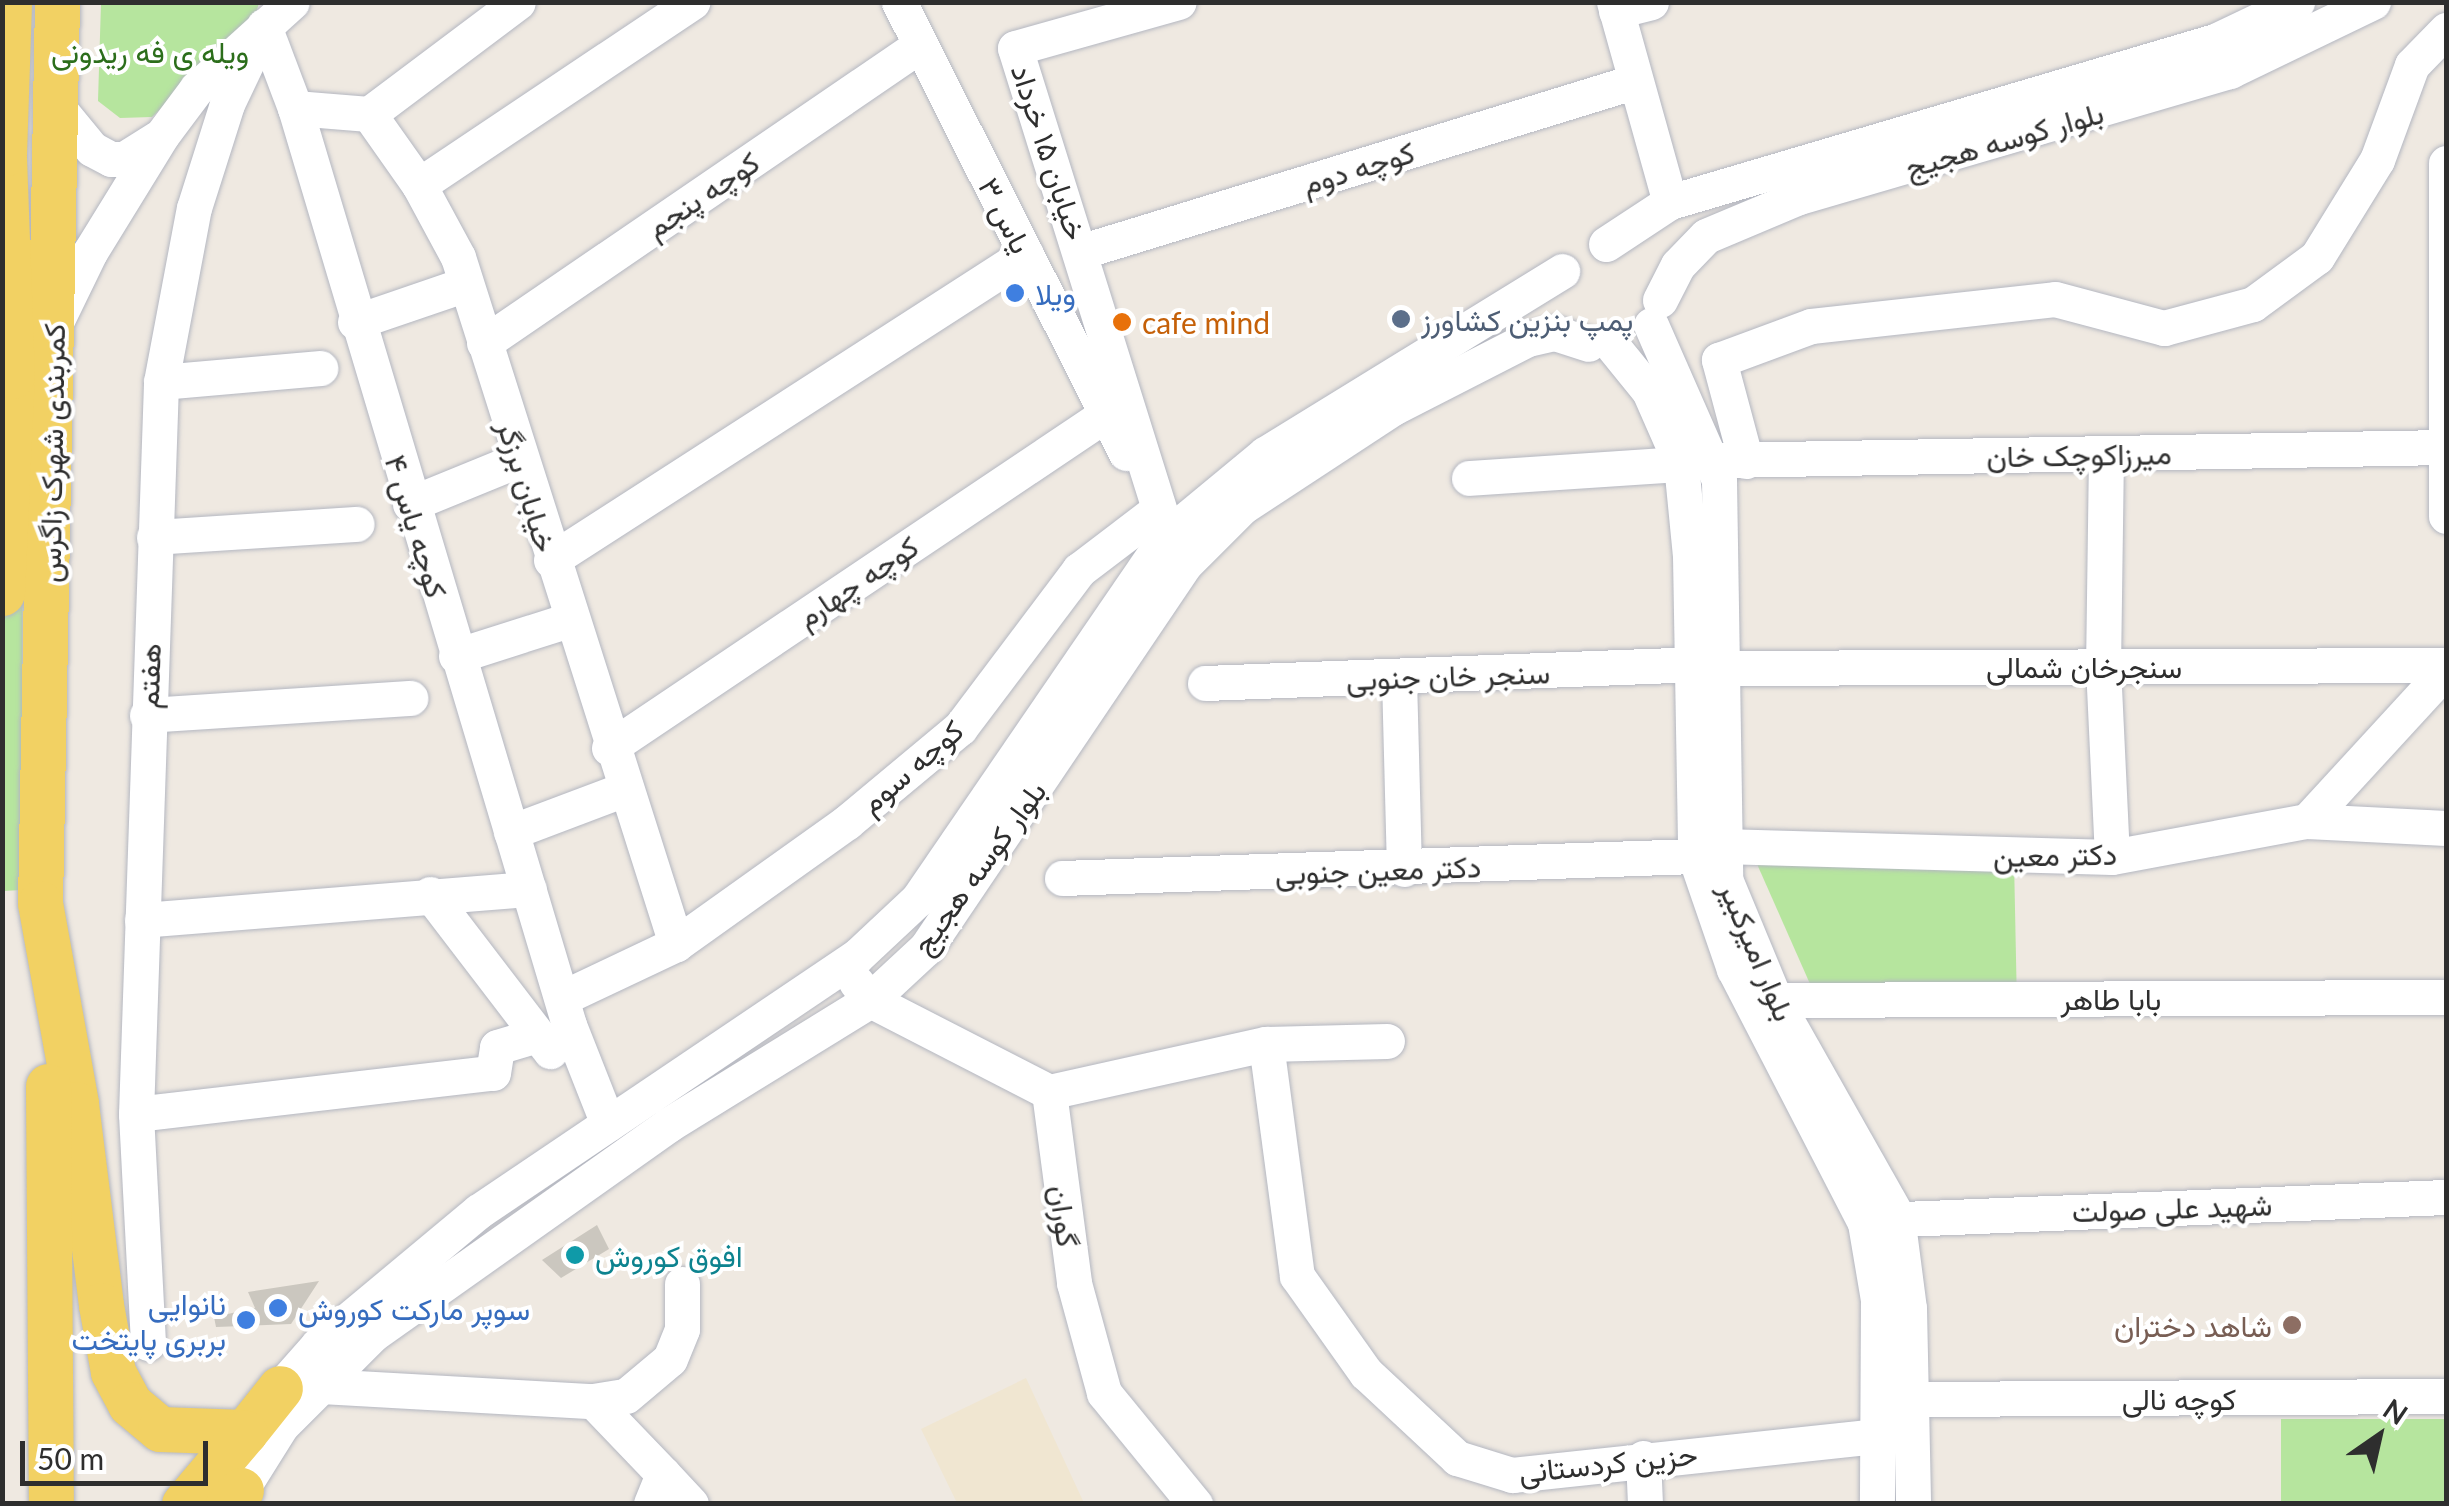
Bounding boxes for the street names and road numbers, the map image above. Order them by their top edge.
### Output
street label: خیابان ۱۵ خرداد [1005,60,1095,244]
street label: بلوار کوسه هجیج [1901,93,2107,185]
street label: کوچه دوم [1298,133,1418,201]
street label: کوچه پنجم [638,143,766,245]
street label: یاس ۳ [972,171,1040,259]
street label: کمربندی شهرک زاگرس [31,323,71,583]
street label: خیابان برزگر [491,416,565,556]
street label: میرزاکوچک خان [1986,434,2172,474]
street label: کوچه یاس ۴ [378,450,456,602]
street label: کوچه چهارم [789,527,925,635]
street label: هفتم [129,643,167,709]
street label: سنجرخان شمالی [1986,648,2182,684]
street label: سنجر خان جنوبی [1345,653,1551,697]
street label: کوچه سوم [852,711,970,821]
street label: بلوار کوسه هجیج [903,774,1053,960]
street label: دکتر معین [1993,835,2117,873]
street label: دکتر معین جنوبی [1274,847,1482,891]
street label: بلوار امیرکبیر [1713,876,1803,1026]
street label: بابا طاهر [2061,980,2161,1016]
street label: گوران [1043,1183,1087,1249]
street label: شهید علی صولت [2071,1186,2273,1228]
street label: کوچه نالی [2122,1380,2236,1416]
street label: حزین کردستانی [1517,1435,1699,1489]

